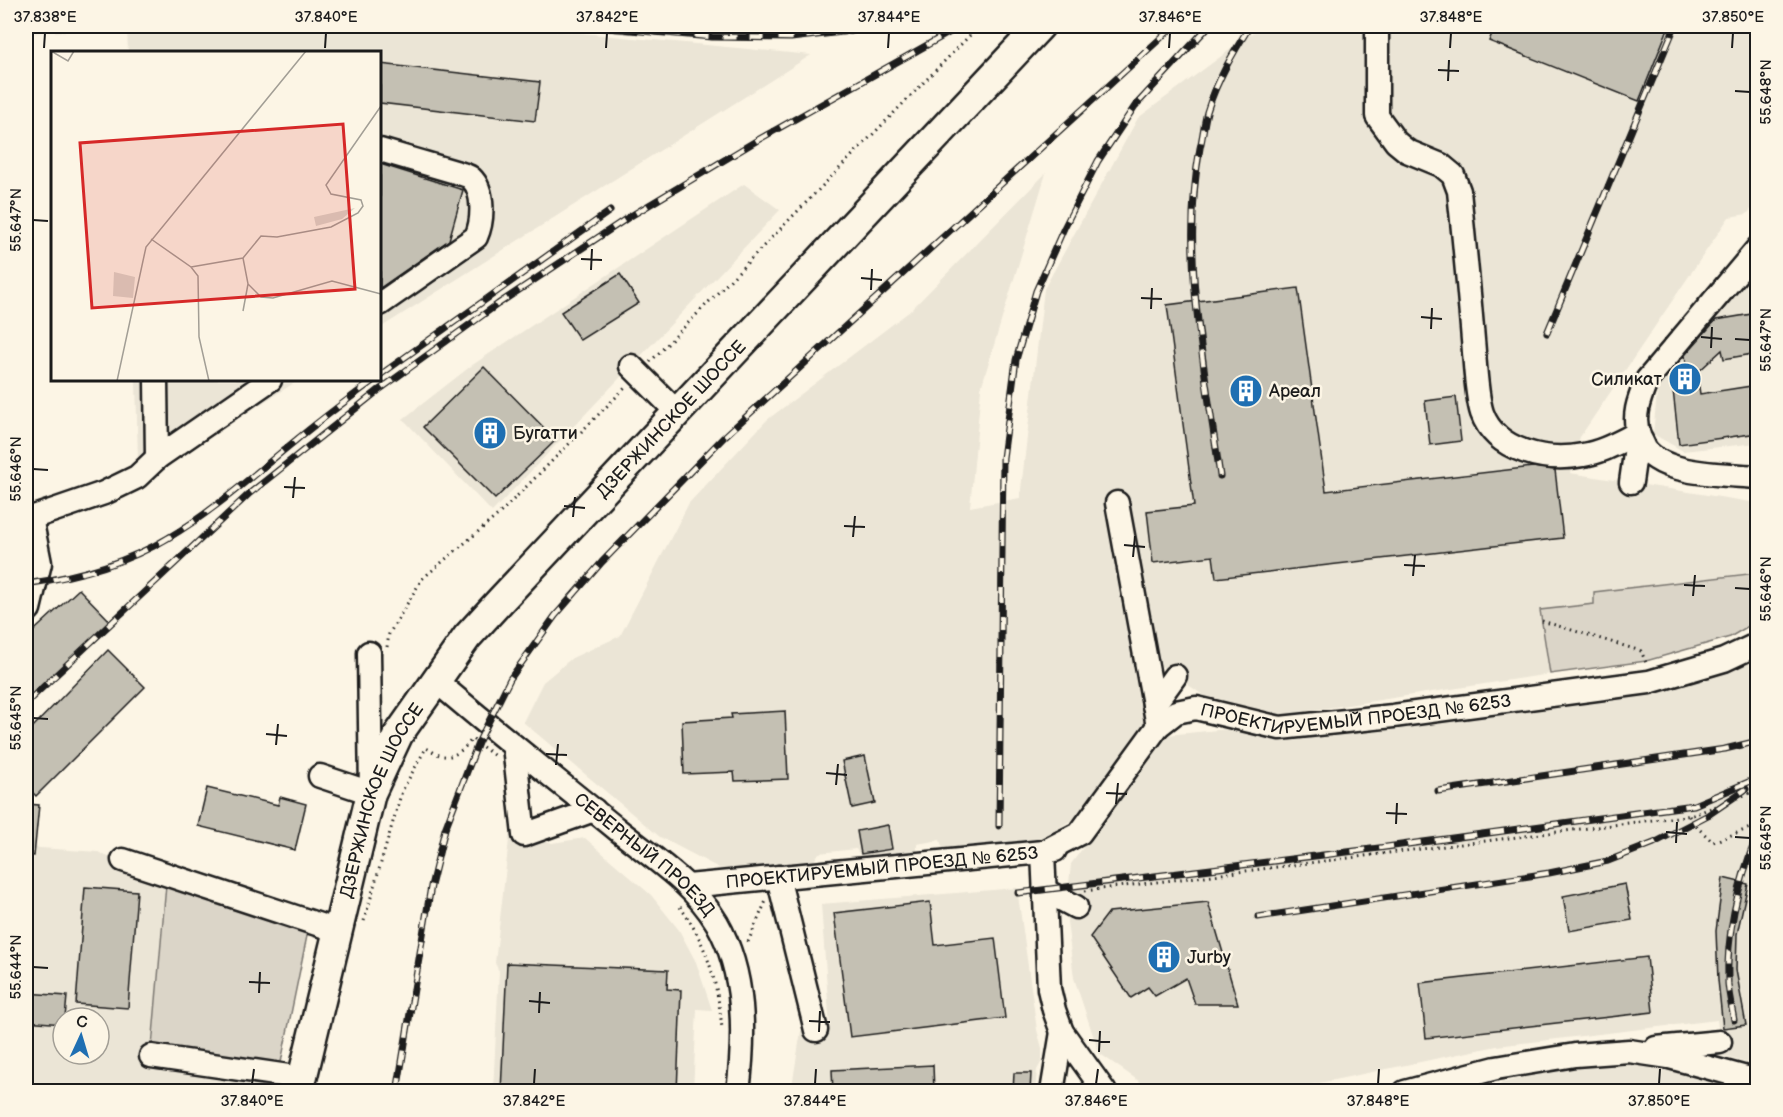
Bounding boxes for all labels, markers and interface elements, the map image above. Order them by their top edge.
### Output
text: 37.838°E [13,8,77,27]
text: 37.840°E [294,8,358,27]
text: 37.842°E [576,8,638,27]
text: 37.844°E [858,8,920,27]
text: 37.846°E [1138,8,1202,27]
text: 37.848°E [1420,8,1483,27]
text: 37.850°E [1702,8,1764,27]
inset map [51,51,381,381]
text: 55.648°N [1757,59,1776,125]
text: 55.647°N [7,188,26,252]
text: 55.647°N [1757,308,1776,372]
street label: ДЗЕРЖИНСКОЕ ШОССЕ [592,336,750,502]
building icon: Силикат [1667,361,1703,397]
place label: Силикат [1591,369,1663,390]
building icon: Ареал [1228,373,1264,409]
place label: Ареал [1268,381,1321,402]
building icon: Бугатти [472,415,508,451]
place label: Бугатти [513,423,578,444]
text: 55.646°N [7,436,26,502]
text: 55.646°N [1757,556,1776,622]
text: 55.645°N [7,685,26,751]
street label: ПРОЕКТИРУЕМЫЙ ПРОЕЗД № 6253 [1198,690,1513,739]
street label: ДЗЕРЖИНСКОЕ ШОССЕ [336,699,428,900]
street label: СЕВЕРНЫЙ ПРОЕЗД [570,788,720,920]
text: 55.645°N [1757,805,1776,871]
street label: ПРОЕКТИРУЕМЫЙ ПРОЕЗД № 6253 [725,842,1040,893]
text: 55.644°N [7,934,26,1000]
building icon: Jurby [1146,939,1182,975]
place label: Jurby [1187,947,1232,968]
north arrow [51,1006,111,1066]
text: С [76,1013,88,1032]
text: 37.840°E [220,1092,284,1111]
text: 37.842°E [503,1092,565,1111]
text: 37.844°E [784,1092,846,1111]
text: 37.846°E [1064,1092,1128,1111]
text: 37.848°E [1347,1092,1410,1111]
text: 37.850°E [1628,1092,1690,1111]

